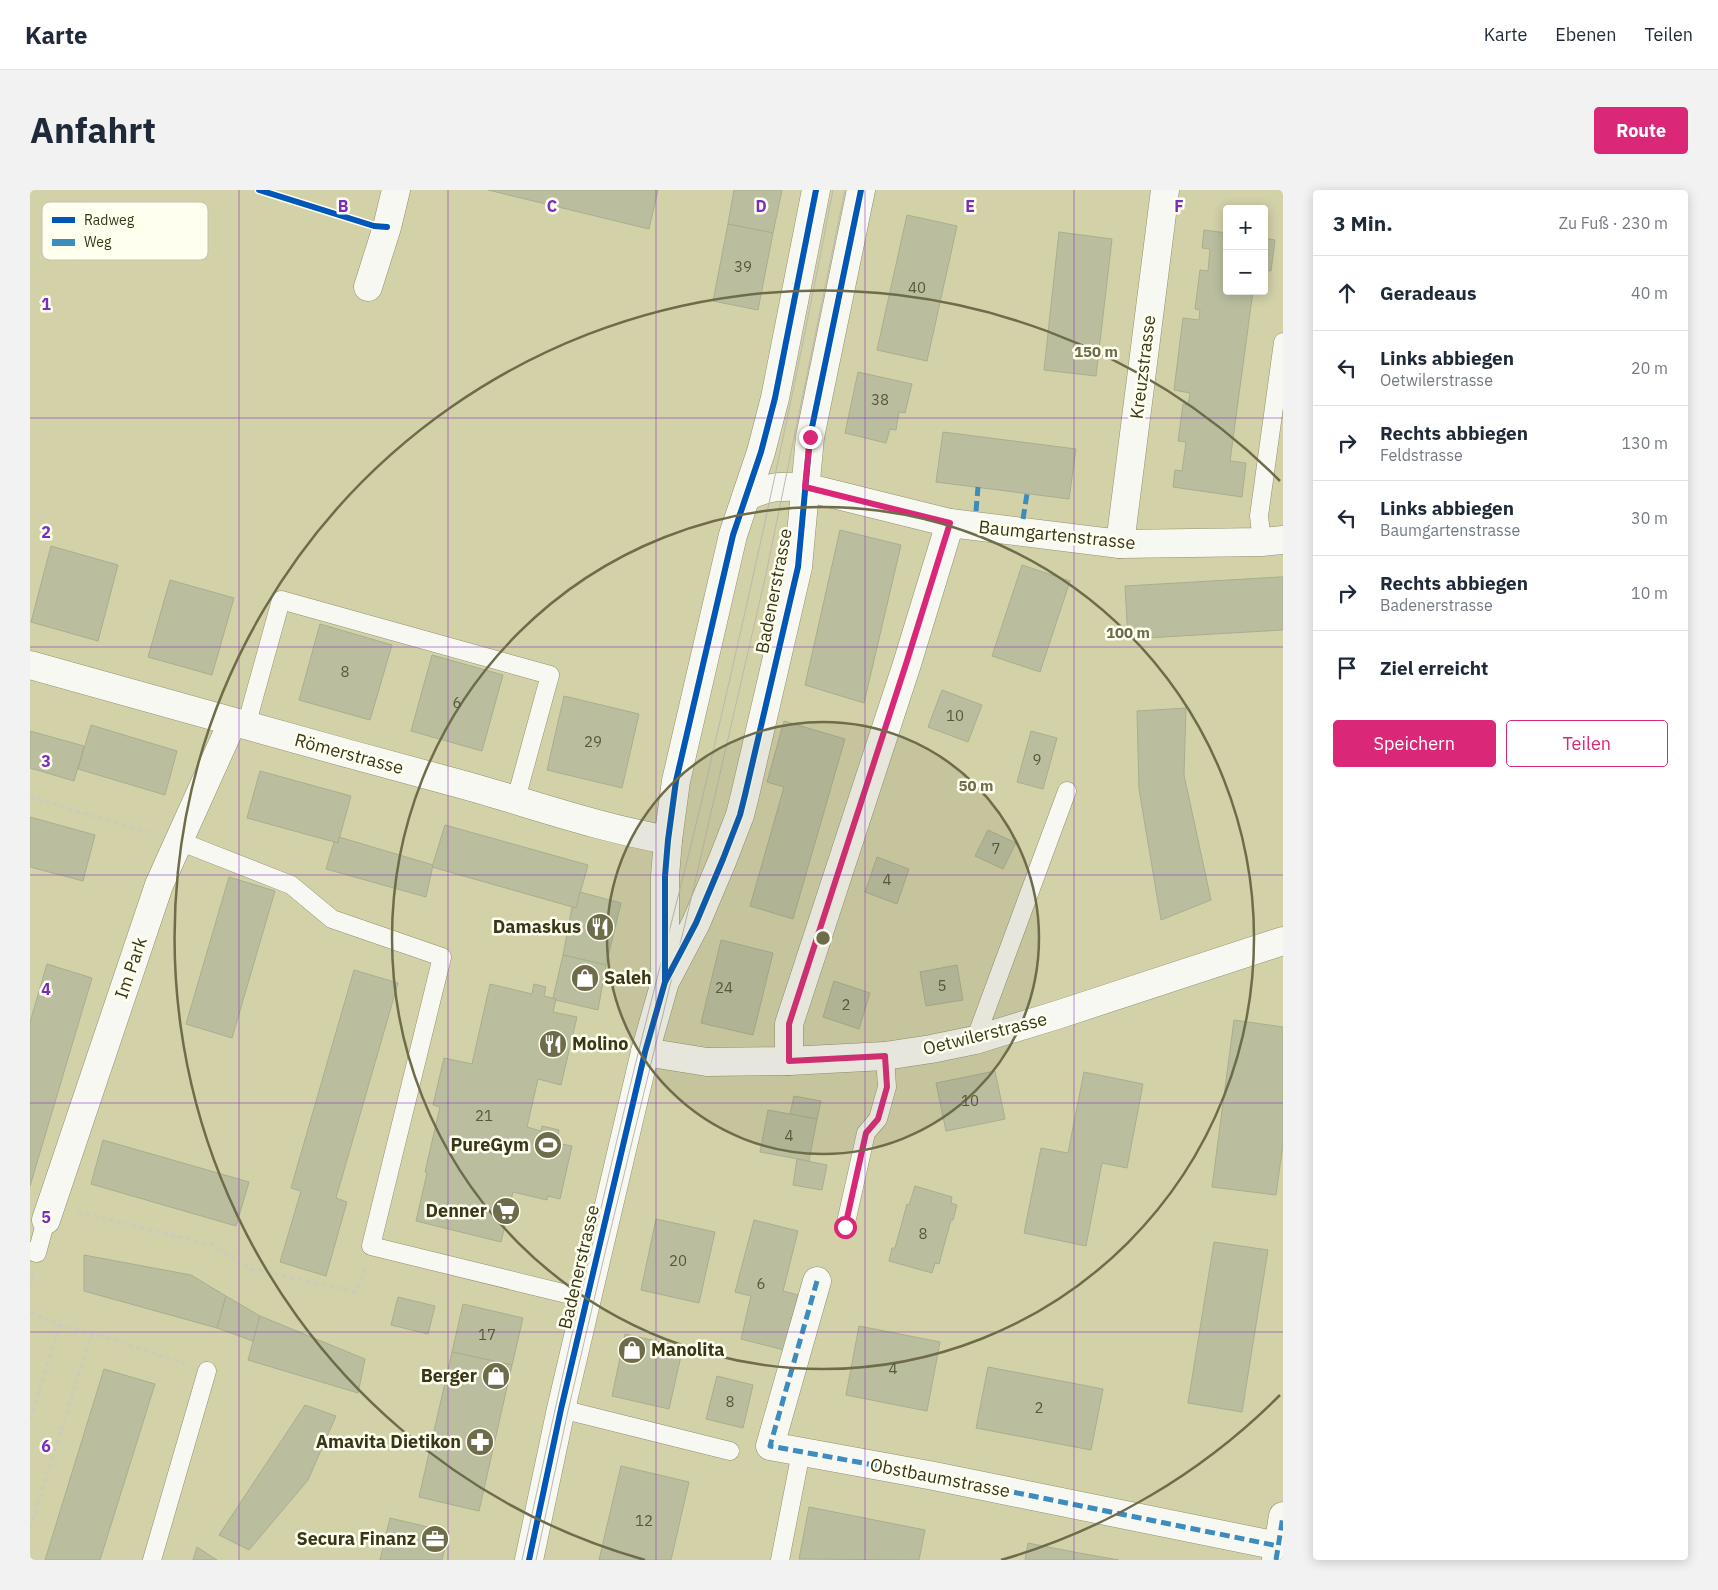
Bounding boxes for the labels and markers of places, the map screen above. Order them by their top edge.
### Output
restaurant icon: Damaskus [585,912,615,942]
place label: Damaskus [493,915,581,938]
centre of rings [814,929,832,947]
shop icon: Saleh [570,963,600,993]
place label: Saleh [604,966,652,989]
restaurant icon: Molino [538,1029,568,1059]
place label: Molino [572,1032,628,1055]
sports icon: PureGym [533,1130,563,1160]
place label: PureGym [451,1133,529,1156]
supermarket icon: Denner [491,1196,521,1226]
place label: Denner [425,1199,487,1222]
shop icon: Manolita [617,1335,647,1365]
place label: Manolita [651,1338,725,1361]
shop icon: Berger [481,1361,511,1391]
place label: Berger [421,1364,477,1387]
pharmacy icon: Amavita Dietikon [465,1427,495,1457]
place label: Amavita Dietikon [316,1430,461,1453]
office icon: Secura Finanz [420,1524,450,1554]
place label: Secura Finanz [296,1527,416,1550]

